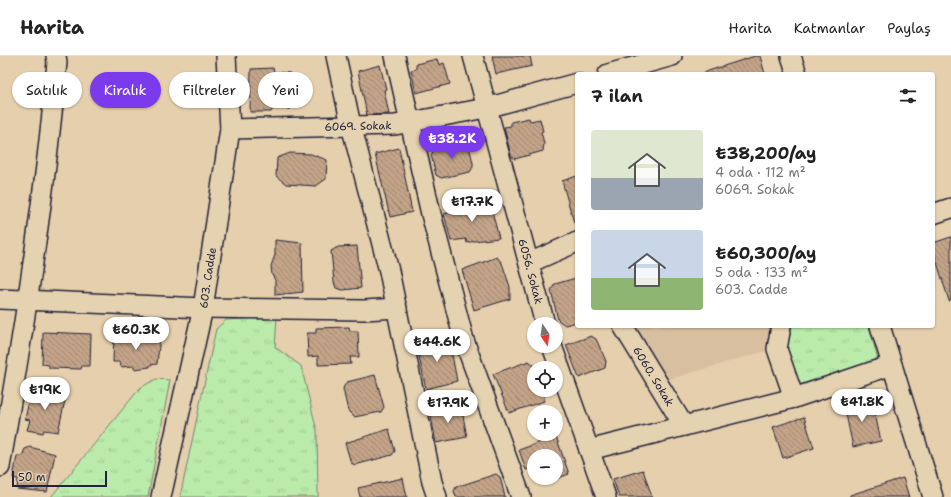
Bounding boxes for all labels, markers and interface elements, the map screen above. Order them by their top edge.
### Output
text: Harita [20,15,84,40]
text: Harita [729,19,772,37]
text: Katmanlar [794,19,865,37]
text: Paylaş [887,19,931,37]
chip: Satılık [12,72,82,108]
chip: Kiralık [90,72,161,108]
chip: Filtreler [169,72,250,108]
chip: Yeni [258,72,313,108]
text: 7 ilan [591,85,643,107]
icon: filters [897,85,919,107]
street label: 6069. Sokak [324,118,392,134]
pin: ₺38.2K [419,126,485,160]
text: ₺38.2K [428,130,476,147]
text: ₺38,200/ay [715,142,816,164]
icon: home [623,146,671,194]
text: 4 oda · 112 m² [715,164,806,181]
text: 6069. Sokak [715,181,795,198]
pin: ₺17.7K [439,189,505,223]
text: ₺17.7K [451,193,493,210]
street label: 6056. Sokak [515,237,547,306]
text: ₺60,300/ay [715,242,816,264]
street label: 603. Cadde [196,246,220,310]
icon: home [623,246,671,294]
text: 5 oda · 133 m² [715,264,808,281]
text: 603. Cadde [715,281,788,298]
pin: ₺60.3K [103,317,169,351]
north arrow [527,317,563,353]
map controls [527,317,563,485]
text: ₺60.3K [112,321,160,338]
pin: ₺44.6K [404,329,470,363]
text: ₺44.6K [413,333,461,350]
street label: 6060. Sokak [630,344,678,409]
button: locate [527,361,563,397]
pin: ₺19K [21,377,69,411]
text: ₺19K [29,381,61,398]
pin: ₺41.8K [829,389,895,423]
pin: ₺17.9K [415,390,481,424]
text: ₺41.8K [840,393,884,410]
text: ₺17.9K [427,394,469,411]
button: + [527,405,563,441]
button: − [527,449,563,485]
scale bar [12,469,107,488]
text: 50 m [18,470,46,485]

